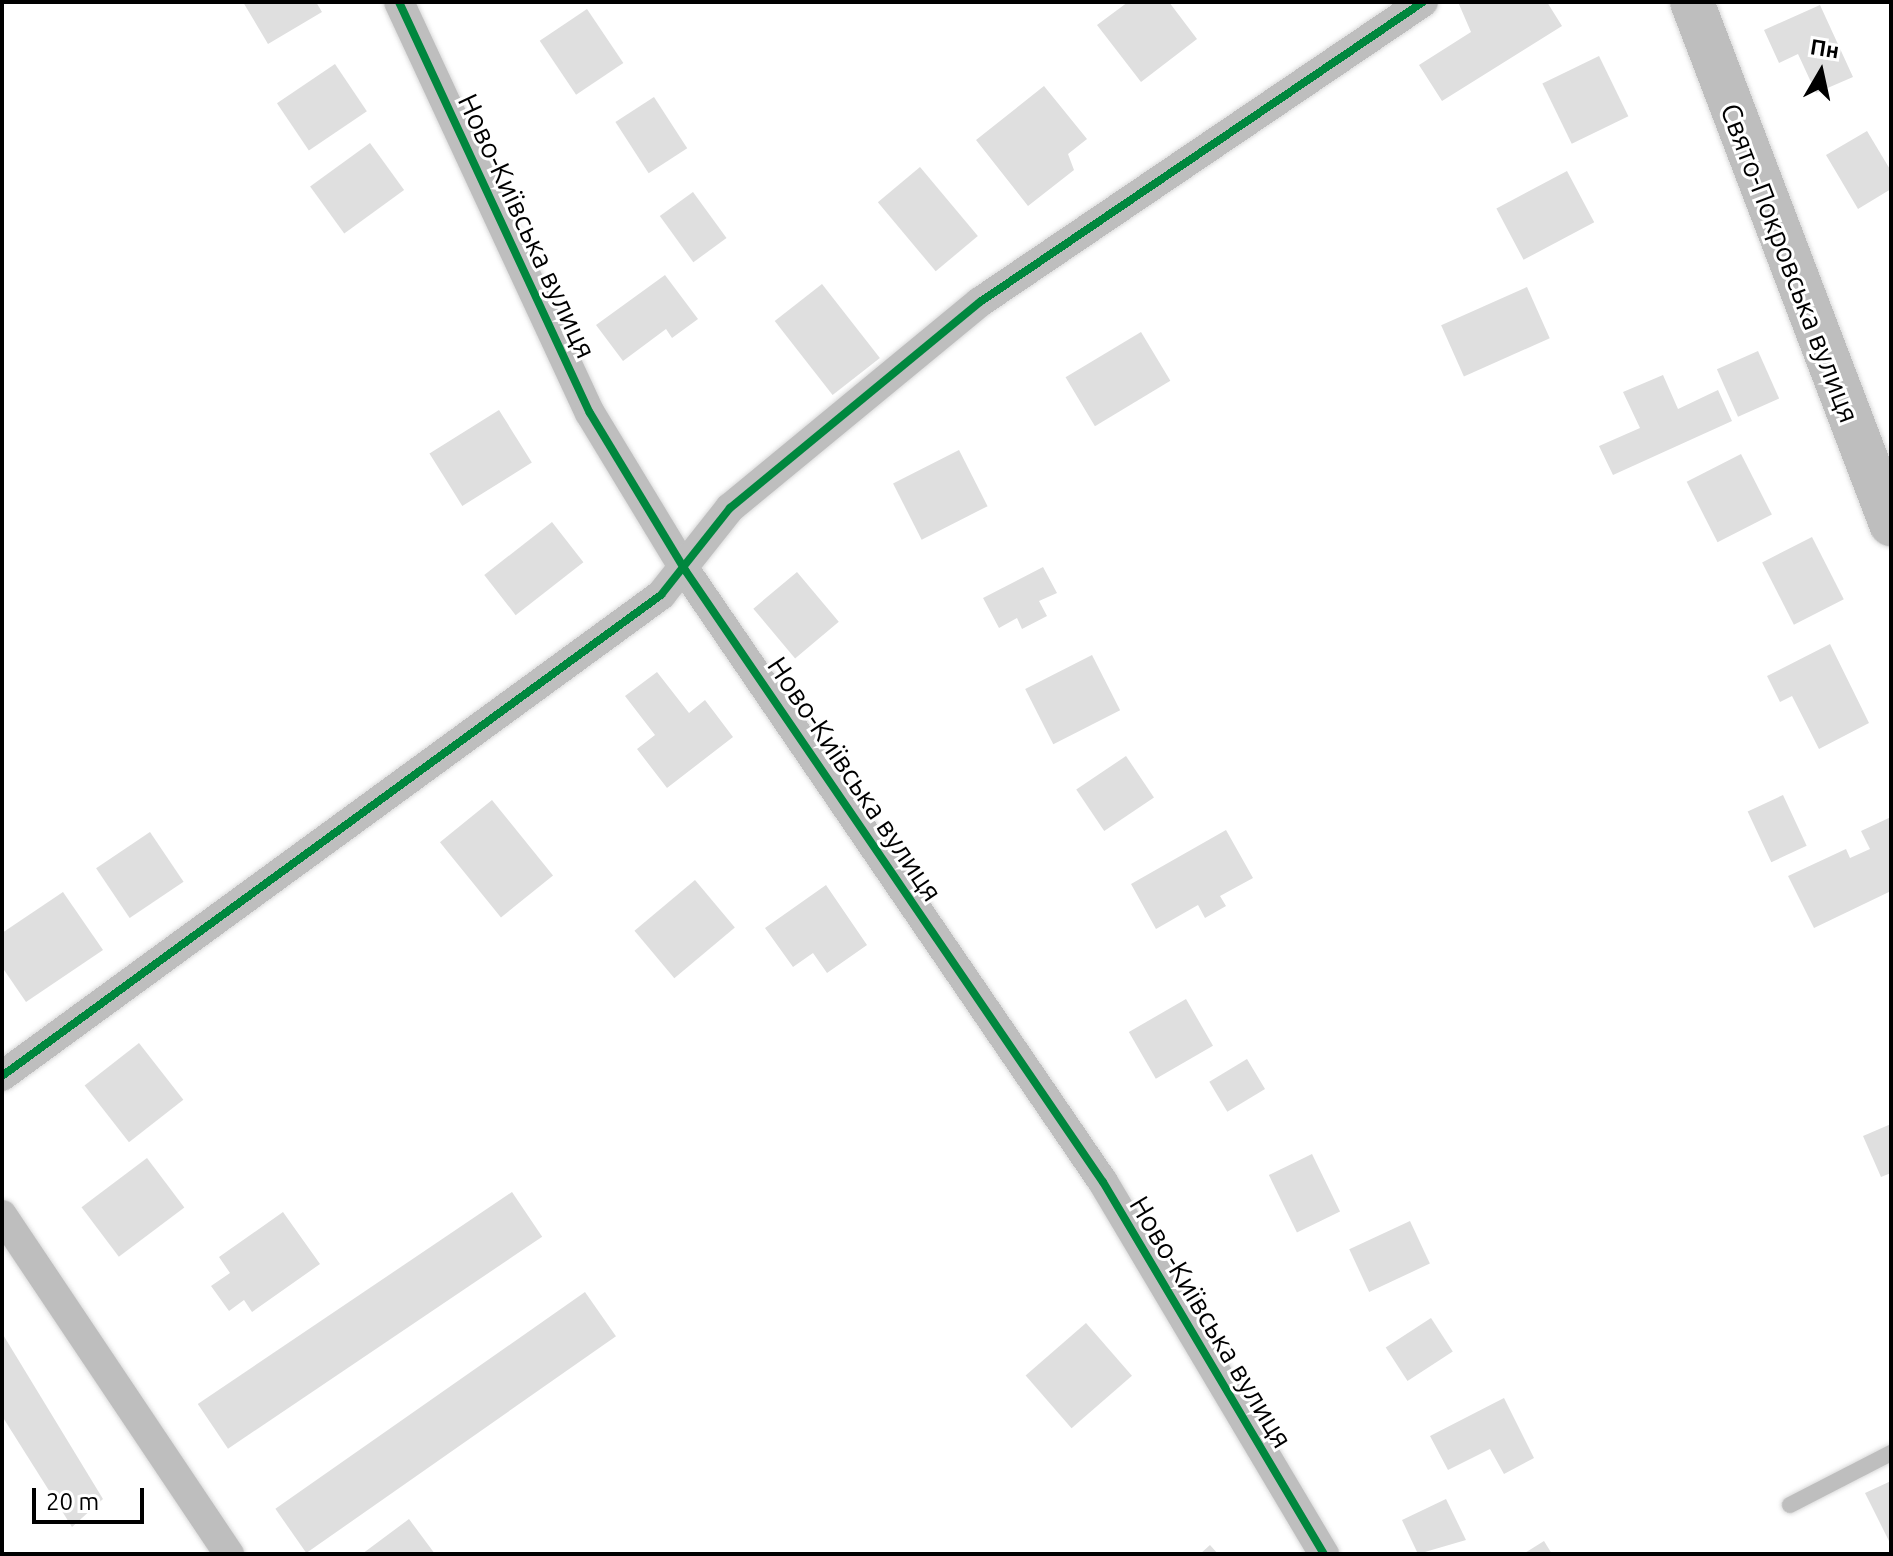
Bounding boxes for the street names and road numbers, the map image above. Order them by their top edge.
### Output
street label: Ново-Київська вулиця [451,89,603,363]
street label: Свято-Покровська вулиця [1714,99,1866,427]
street label: Ново-Київська вулиця [761,650,949,908]
street label: Ново-Київська вулиця [1123,1190,1299,1454]

